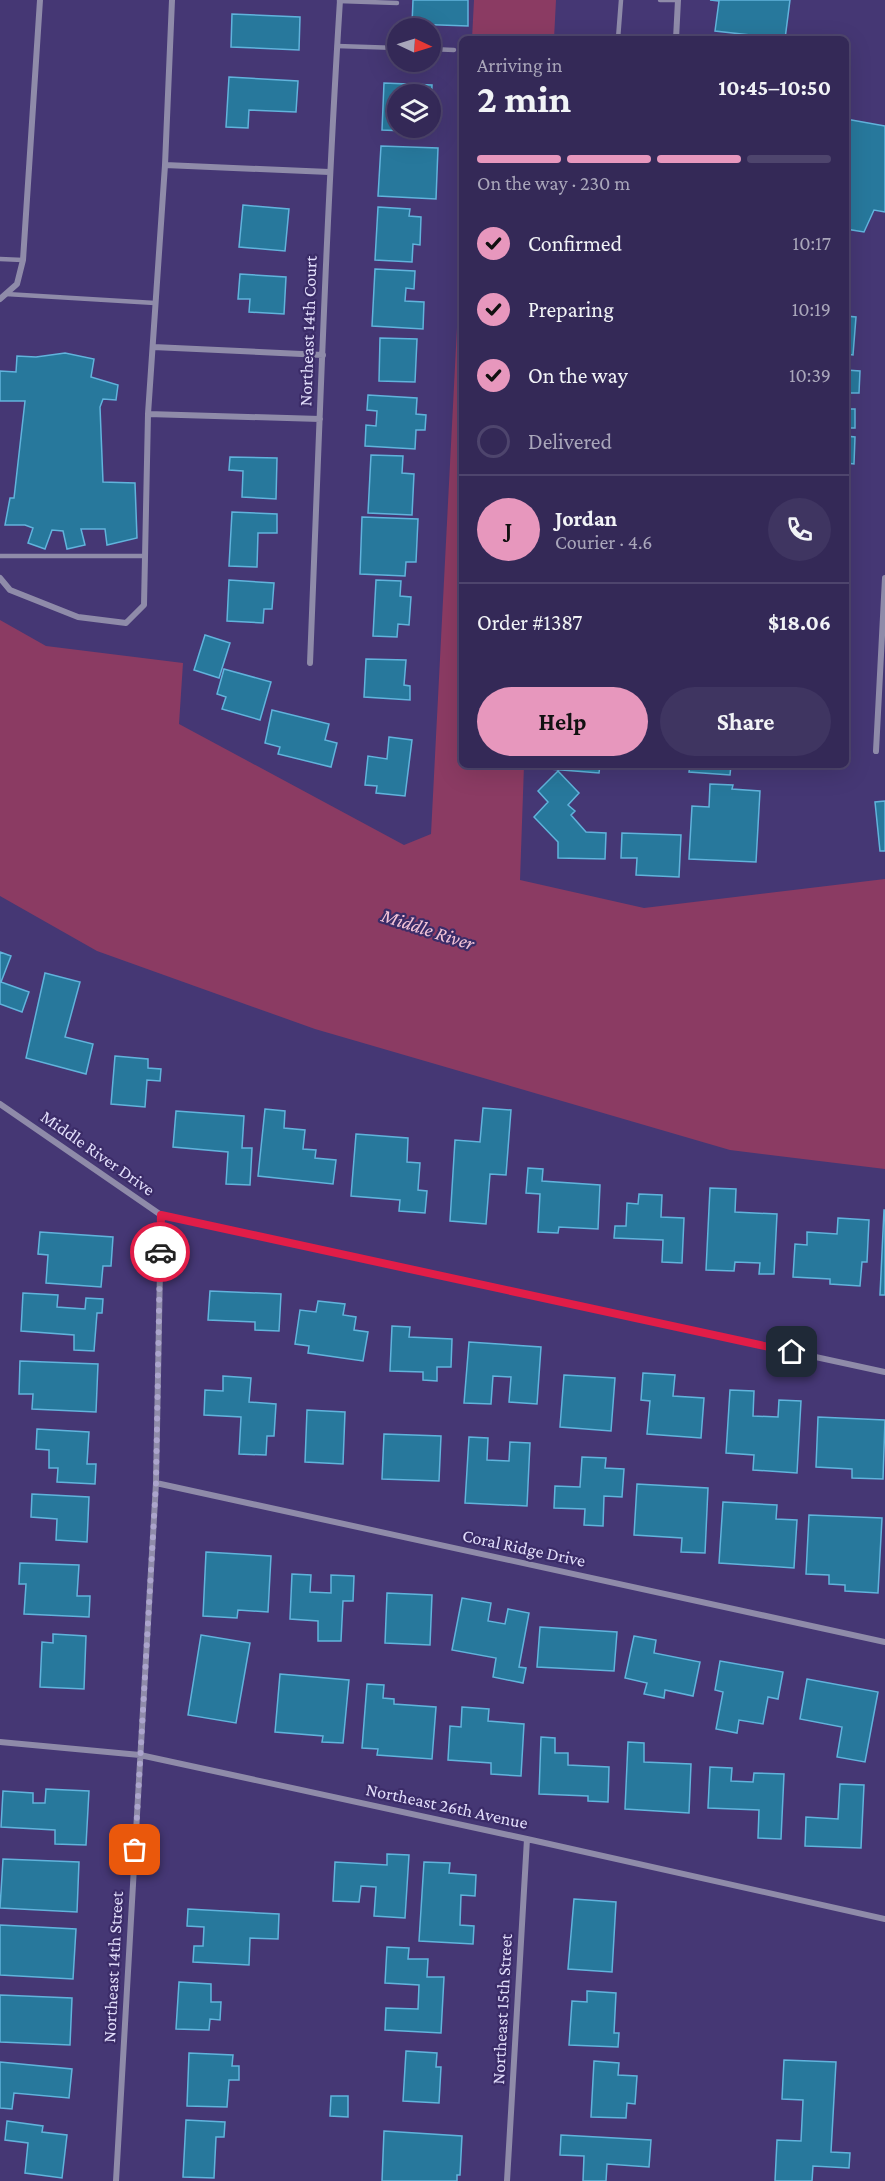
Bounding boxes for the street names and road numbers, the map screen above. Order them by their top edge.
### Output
street label: Northeast 14th Court [295,254,321,407]
street label: Middle River Drive [37,1106,159,1200]
street label: Coral Ridge Drive [461,1525,587,1571]
street label: Northeast 26th Avenue [364,1779,530,1833]
street label: Northeast 14th Street [99,1890,127,2043]
street label: Northeast 15th Street [488,1932,516,2085]

